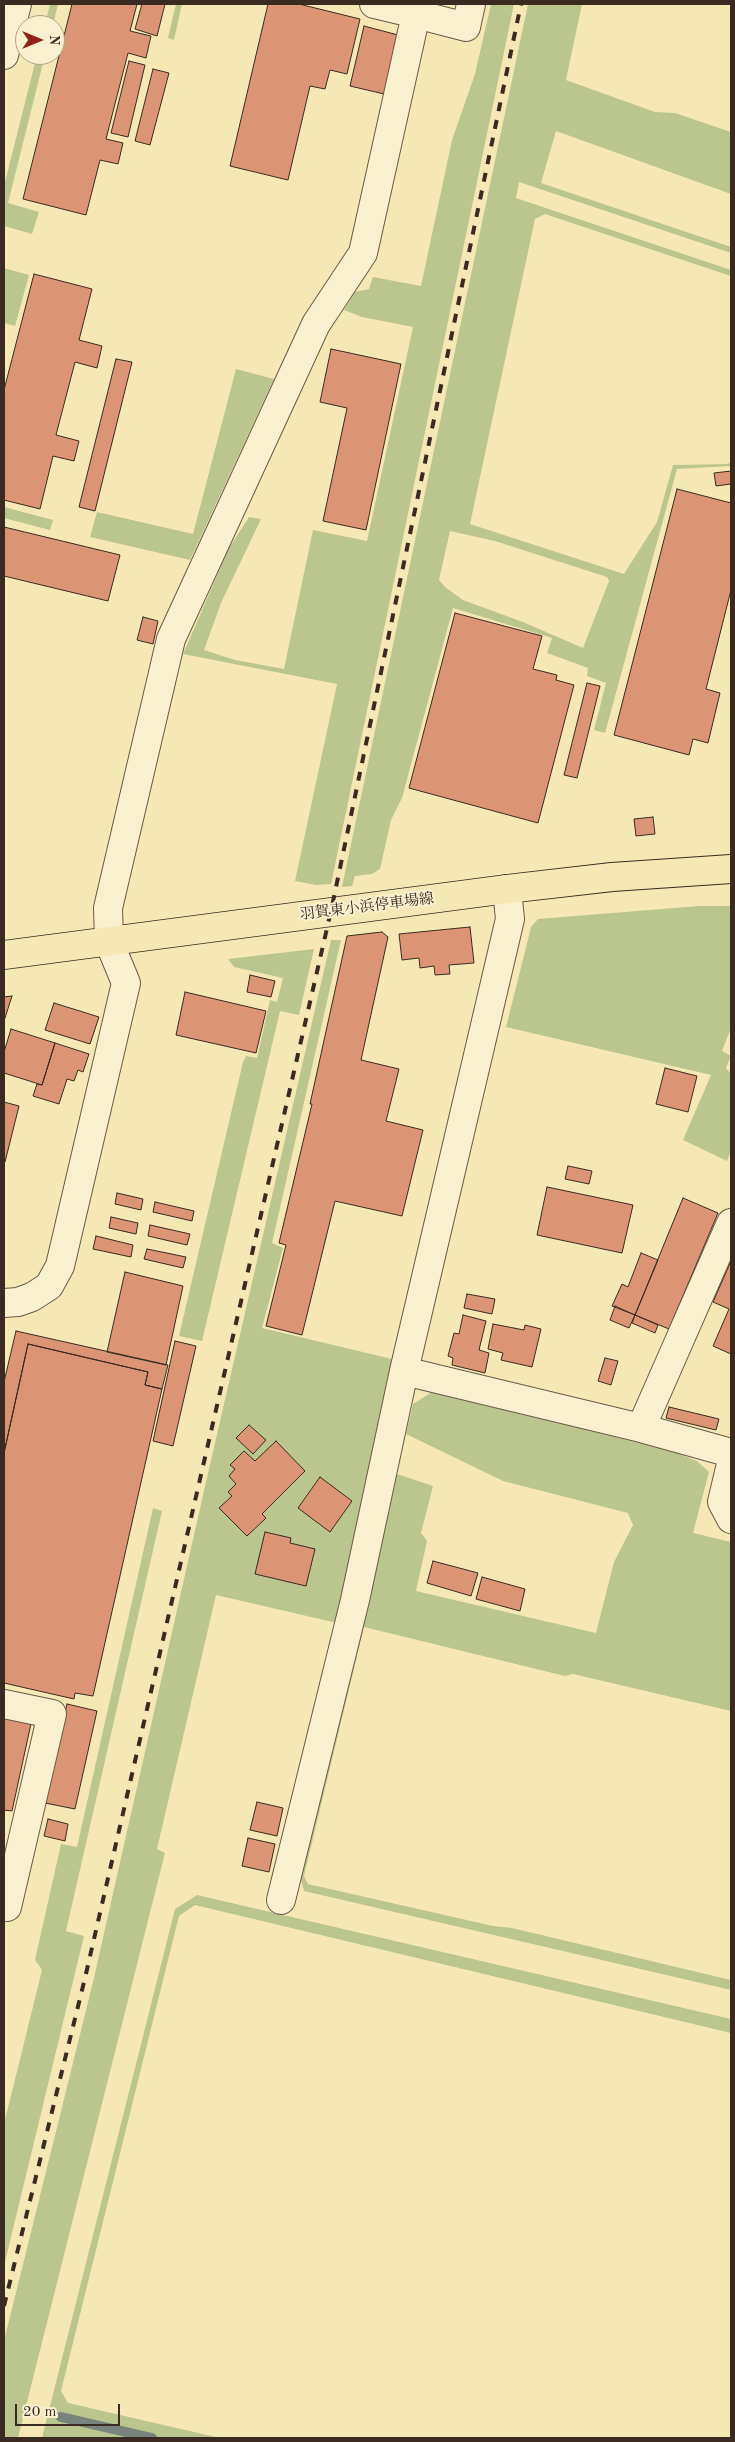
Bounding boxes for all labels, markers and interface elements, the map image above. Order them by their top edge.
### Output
north arrow [15,15,65,65]
text: N [47,35,61,45]
street label: 羽賀東小浜停車場線 [299,890,435,924]
scale bar [18,2394,122,2426]
text: 20 m [23,2405,57,2420]

